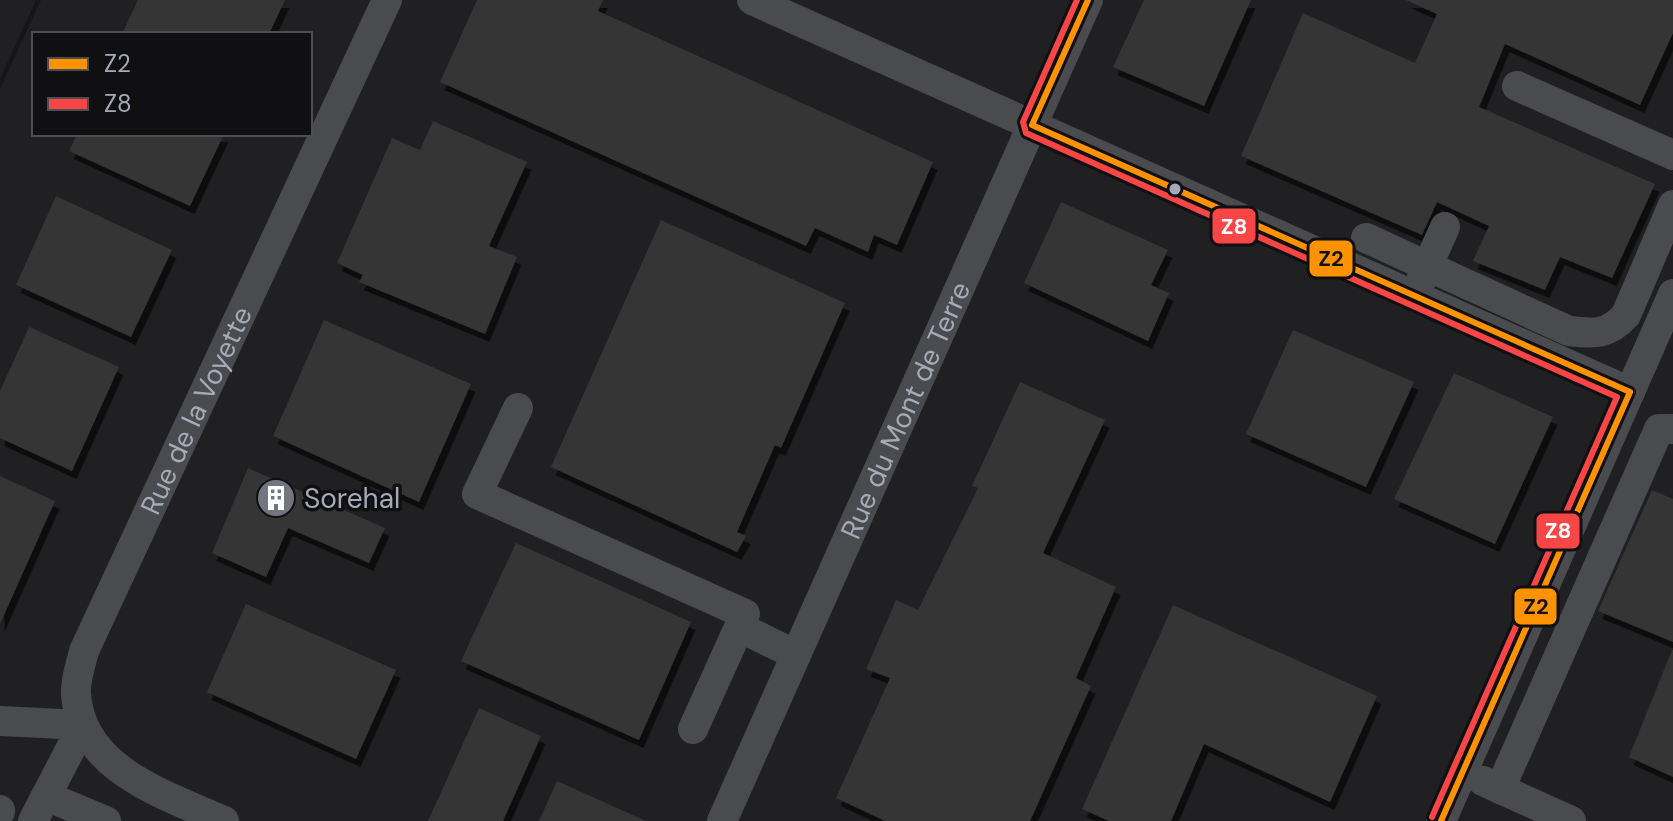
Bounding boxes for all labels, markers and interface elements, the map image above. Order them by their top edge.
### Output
legend [32,32,312,136]
text: Z2 [104,48,131,79]
text: Z8 [104,88,132,119]
unlabelled marker [1167,181,1183,197]
line badge: Z8 [1211,207,1257,245]
text: Z8 [1221,212,1247,241]
line badge: Z2 [1308,239,1354,278]
text: Z2 [1318,244,1344,273]
street label: Rue du Mont de Terre [832,276,979,544]
street label: Rue de la Voyette [132,300,260,520]
building icon: Sorehal [255,477,297,519]
place label: Sorehal [304,480,400,517]
line badge: Z8 [1535,512,1581,550]
text: Z8 [1545,516,1571,545]
line badge: Z2 [1513,587,1558,626]
text: Z2 [1523,592,1549,621]

